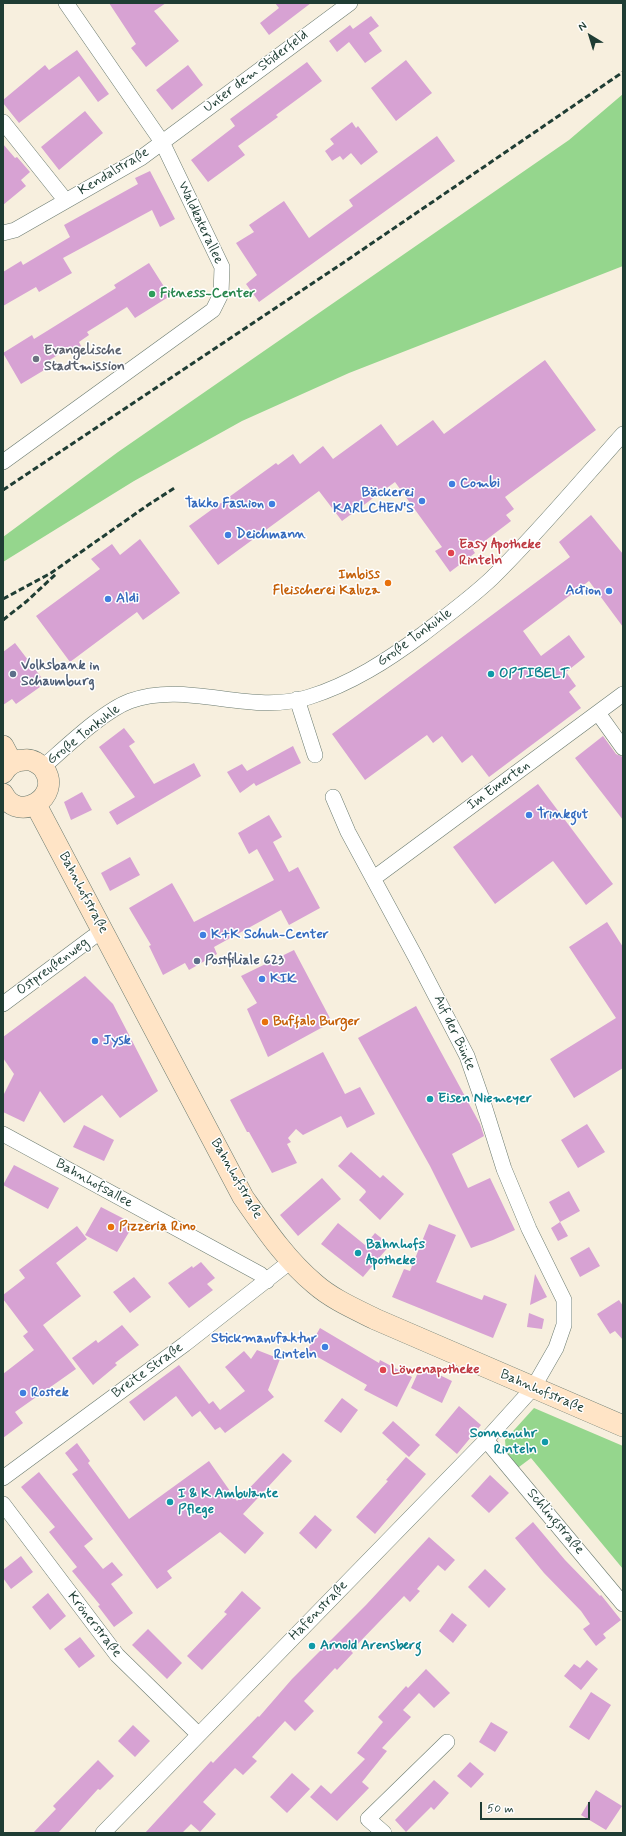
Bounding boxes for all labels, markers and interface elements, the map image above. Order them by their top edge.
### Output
north arrow [570,16,610,56]
text: N [575,19,590,34]
street label: Unter dem Stiderfeld [200,27,312,117]
street label: Kendalstraße [76,144,152,200]
street label: Waldkaterallee [173,179,227,267]
place label: Fitness-Center [160,286,255,302]
marker: Fitness-Center [147,289,157,299]
place label: Evangelische Stadtmission [44,343,125,376]
marker: Evangelische Stadtmission [31,354,41,364]
place label: Combi [460,476,500,492]
marker: Combi [447,479,457,489]
place label: Bäckerei KARLCHEN'S [333,485,414,518]
place label: Takko Fashion [185,496,264,512]
marker: Bäckerei KARLCHEN'S [417,496,427,506]
marker: Takko Fashion [267,499,277,509]
place label: Deichmann [236,527,306,543]
marker: Deichmann [223,530,233,540]
place label: Easy Apotheke Rinteln [459,537,541,570]
marker: Easy Apotheke Rinteln [446,548,456,558]
place label: Imbiss Fleischerei Kaluza [273,567,380,600]
marker: Imbiss Fleischerei Kaluza [383,578,393,588]
place label: Action [565,583,601,599]
marker: Action [604,586,614,596]
place label: Aldi [116,591,139,607]
marker: Aldi [103,594,113,604]
street label: Große Tonkuhle [374,605,456,671]
place label: Volksbank in Schaumburg [21,658,100,690]
place label: OPTIBELT [499,666,569,682]
marker: Volksbank in Schaumburg [8,669,18,679]
marker: OPTIBELT [486,669,496,679]
street label: Große Tonkuhle [44,701,124,769]
street label: Im Emerten [464,758,534,814]
place label: Trinkgut [537,807,588,823]
marker: Trinkgut [524,810,534,820]
street label: Bahnhofstraße [54,849,112,937]
place label: K+K Schuh-Center [211,927,329,943]
marker: K+K Schuh-Center [198,930,208,940]
street label: Ostpreußenweg [14,934,92,1000]
place label: Postfiliale 623 [205,953,284,969]
marker: Postfiliale 623 [192,956,202,966]
place label: KIK [270,971,297,987]
marker: KIK [257,974,267,984]
street label: Auf der Bünte [429,993,479,1073]
place label: Buffalo Burger [273,1014,360,1030]
marker: Buffalo Burger [260,1017,270,1027]
place label: Jysk [103,1033,131,1049]
marker: Jysk [90,1036,100,1046]
place label: Eisen Niemeyer [438,1091,532,1107]
marker: Eisen Niemeyer [425,1094,435,1104]
street label: Bahnhofstraße [206,1136,266,1222]
street label: Bahnhofsallee [52,1156,136,1212]
place label: Pizzeria Rino [119,1219,196,1235]
marker: Pizzeria Rino [106,1222,116,1232]
place label: Bahnhofs Apotheke [366,1237,425,1270]
marker: Bahnhofs Apotheke [353,1248,363,1258]
place label: Stickmanufaktur Rinteln [211,1331,317,1364]
street label: Breite Straße [109,1340,187,1402]
marker: Stickmanufaktur Rinteln [320,1342,330,1352]
place label: Löwenapotheke [391,1362,480,1378]
marker: Löwenapotheke [378,1365,388,1375]
street label: Bahnhofstraße [497,1367,587,1417]
place label: Rostek [31,1385,69,1401]
marker: Rostek [18,1388,28,1398]
place label: Sonnenuhr Rinteln [470,1426,537,1458]
marker: Sonnenuhr Rinteln [540,1437,550,1447]
place label: I & K Ambulante Pflege [178,1486,278,1518]
street label: Schlingstraße [523,1486,587,1558]
marker: I & K Ambulante Pflege [165,1497,175,1507]
street label: Hafenstraße [286,1577,352,1645]
street label: Krönerstraße [63,1589,125,1661]
place label: Arnold Arensberg [320,1638,422,1654]
marker: Arnold Arensberg [307,1641,317,1651]
scale bar [482,1794,592,1820]
text: 50 m [487,1801,514,1817]

